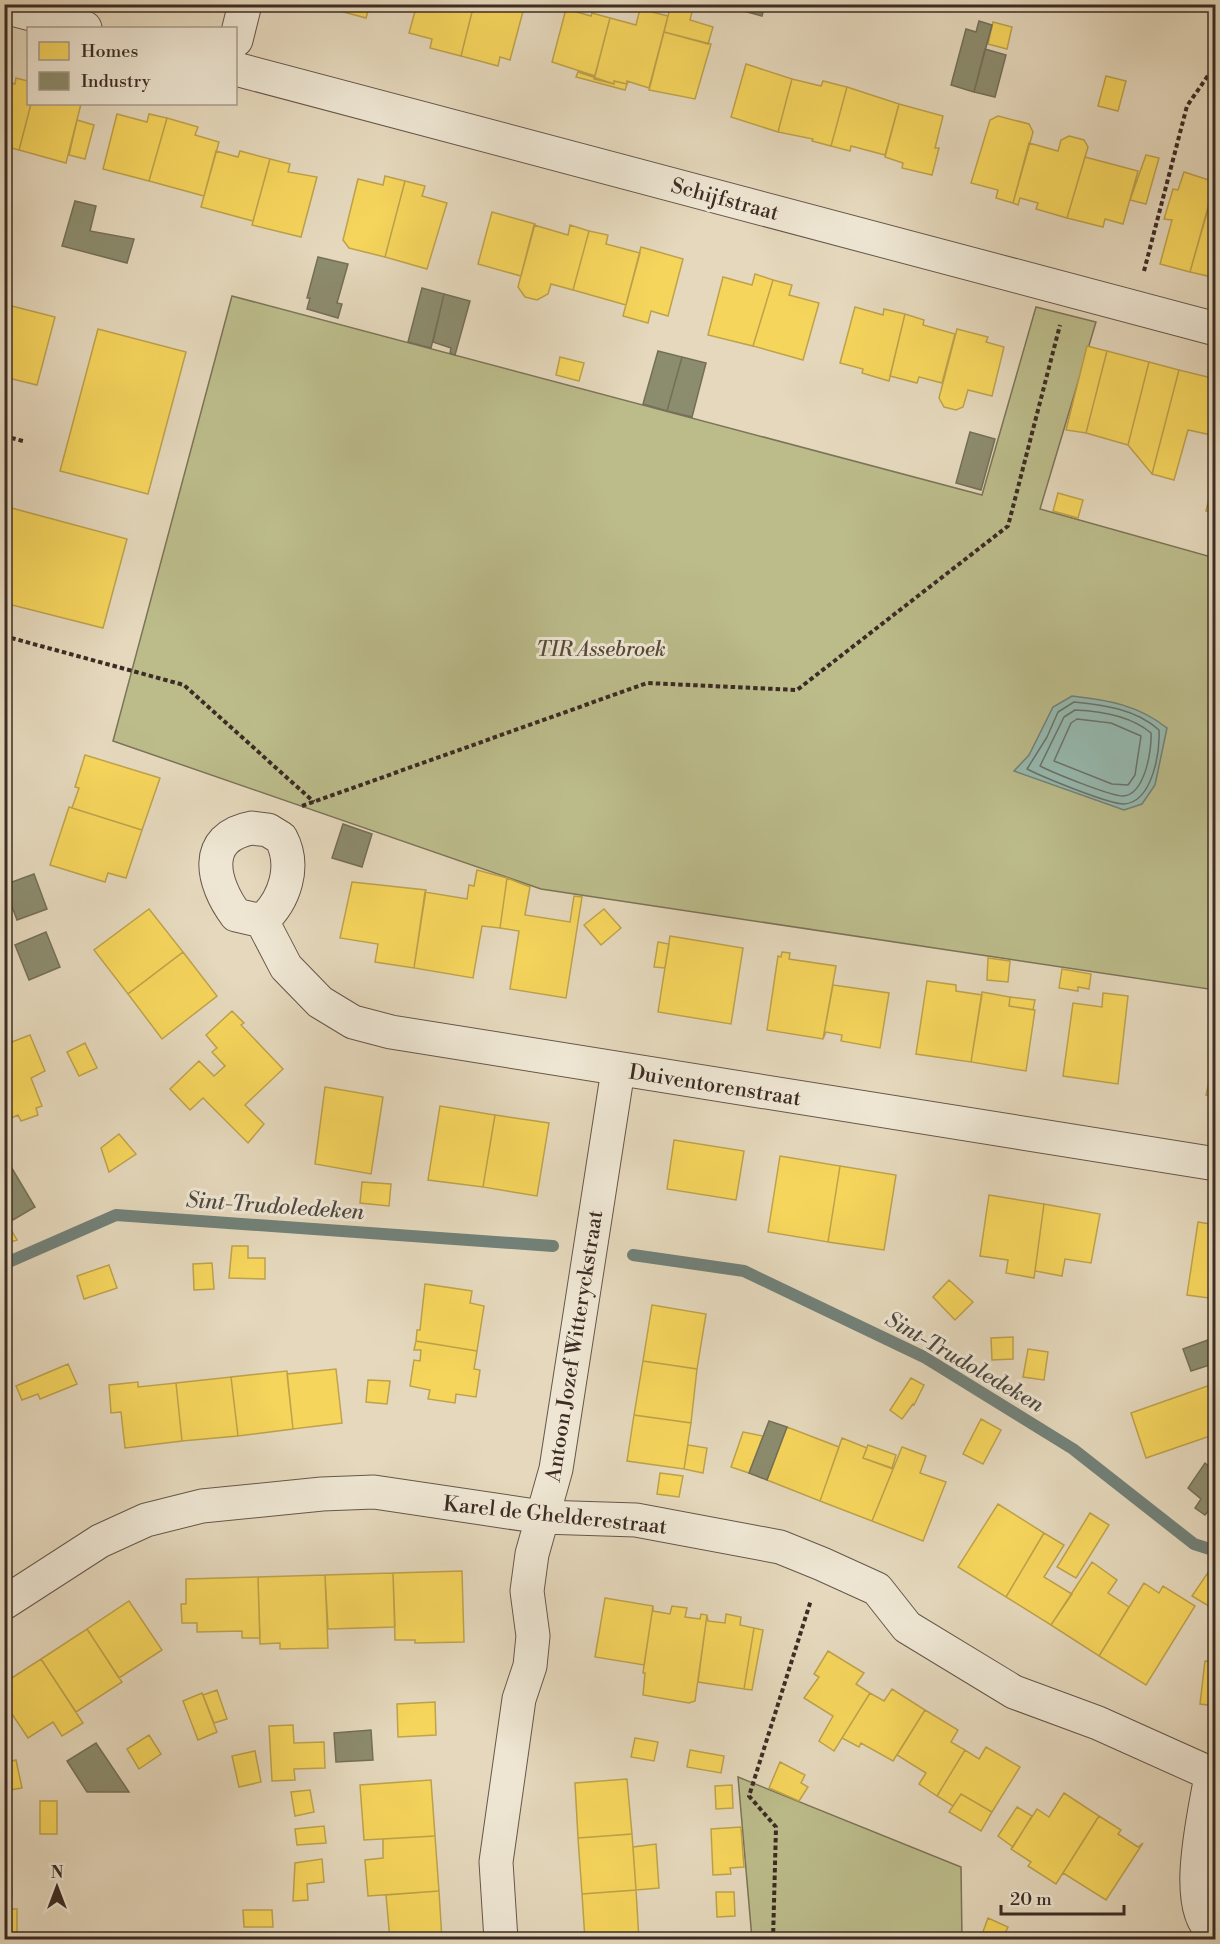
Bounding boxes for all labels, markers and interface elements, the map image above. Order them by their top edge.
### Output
legend [27,27,237,105]
text: Homes [81,40,138,63]
text: Industry [81,70,151,93]
street label: Schijfstraat [668,173,782,227]
park label: TIR Assebroek [536,637,666,663]
street label: Duiventorenstraat [627,1060,803,1113]
water label: Sint-Trudoledeken [185,1187,366,1226]
street label: Antoon Jozef Witteryckstraat [541,1208,609,1485]
water label: Sint-Trudoledeken [880,1306,1049,1419]
street label: Karel de Ghelderestraat [442,1491,669,1541]
north arrow [27,1857,87,1917]
text: N [51,1863,64,1883]
scale bar [1001,1878,1124,1916]
text: 20 m [1010,1888,1052,1911]

